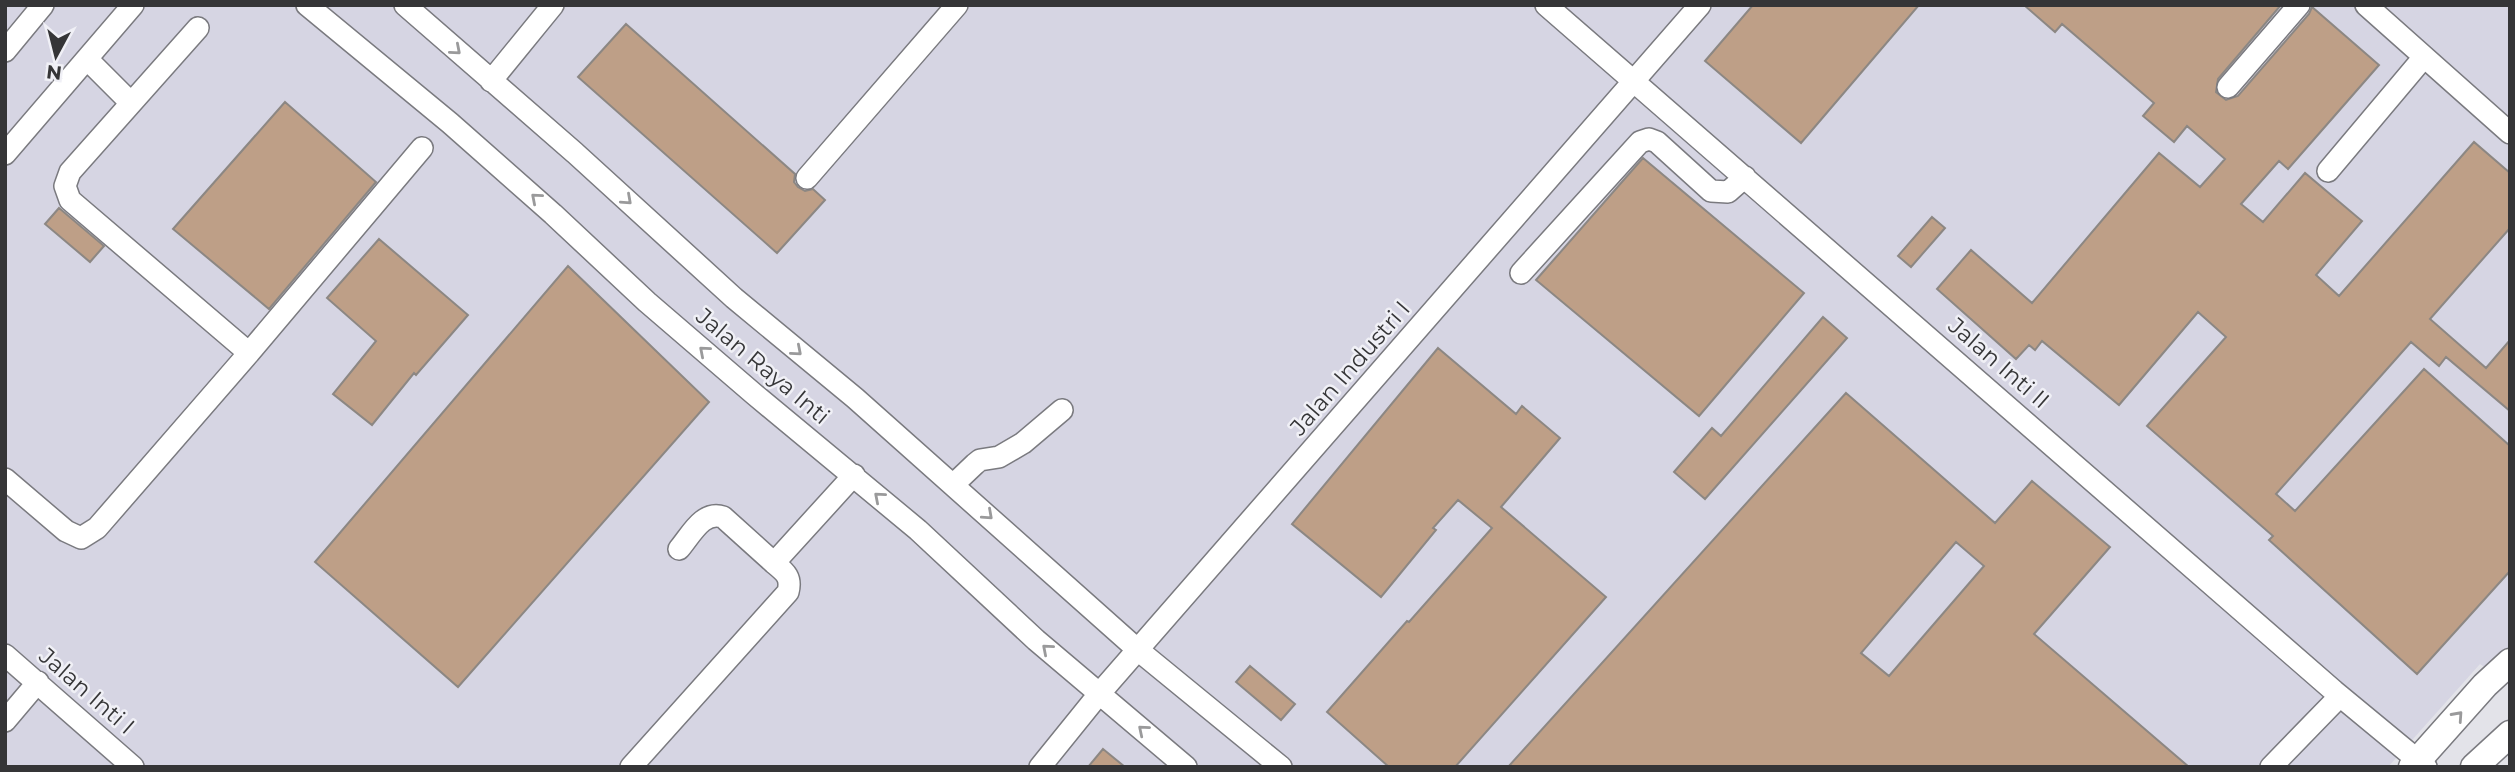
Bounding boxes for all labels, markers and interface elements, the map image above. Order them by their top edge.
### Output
north arrow [21,21,91,91]
one-way arrow [448,42,461,55]
text: N [45,60,63,85]
one-way arrow [619,192,632,204]
one-way arrow [531,194,544,206]
street label: Jalan Industri I [1283,295,1416,442]
street label: Jalan Raya Inti [690,301,835,430]
street label: Jalan Inti II [1942,311,2055,414]
one-way arrow [789,343,802,355]
one-way arrow [699,347,712,359]
one-way arrow [874,493,887,505]
one-way arrow [980,507,993,519]
street label: Jalan Inti I [33,641,140,740]
one-way arrow [1043,645,1056,657]
one-way arrow [2449,711,2462,724]
one-way arrow [1138,726,1151,738]

